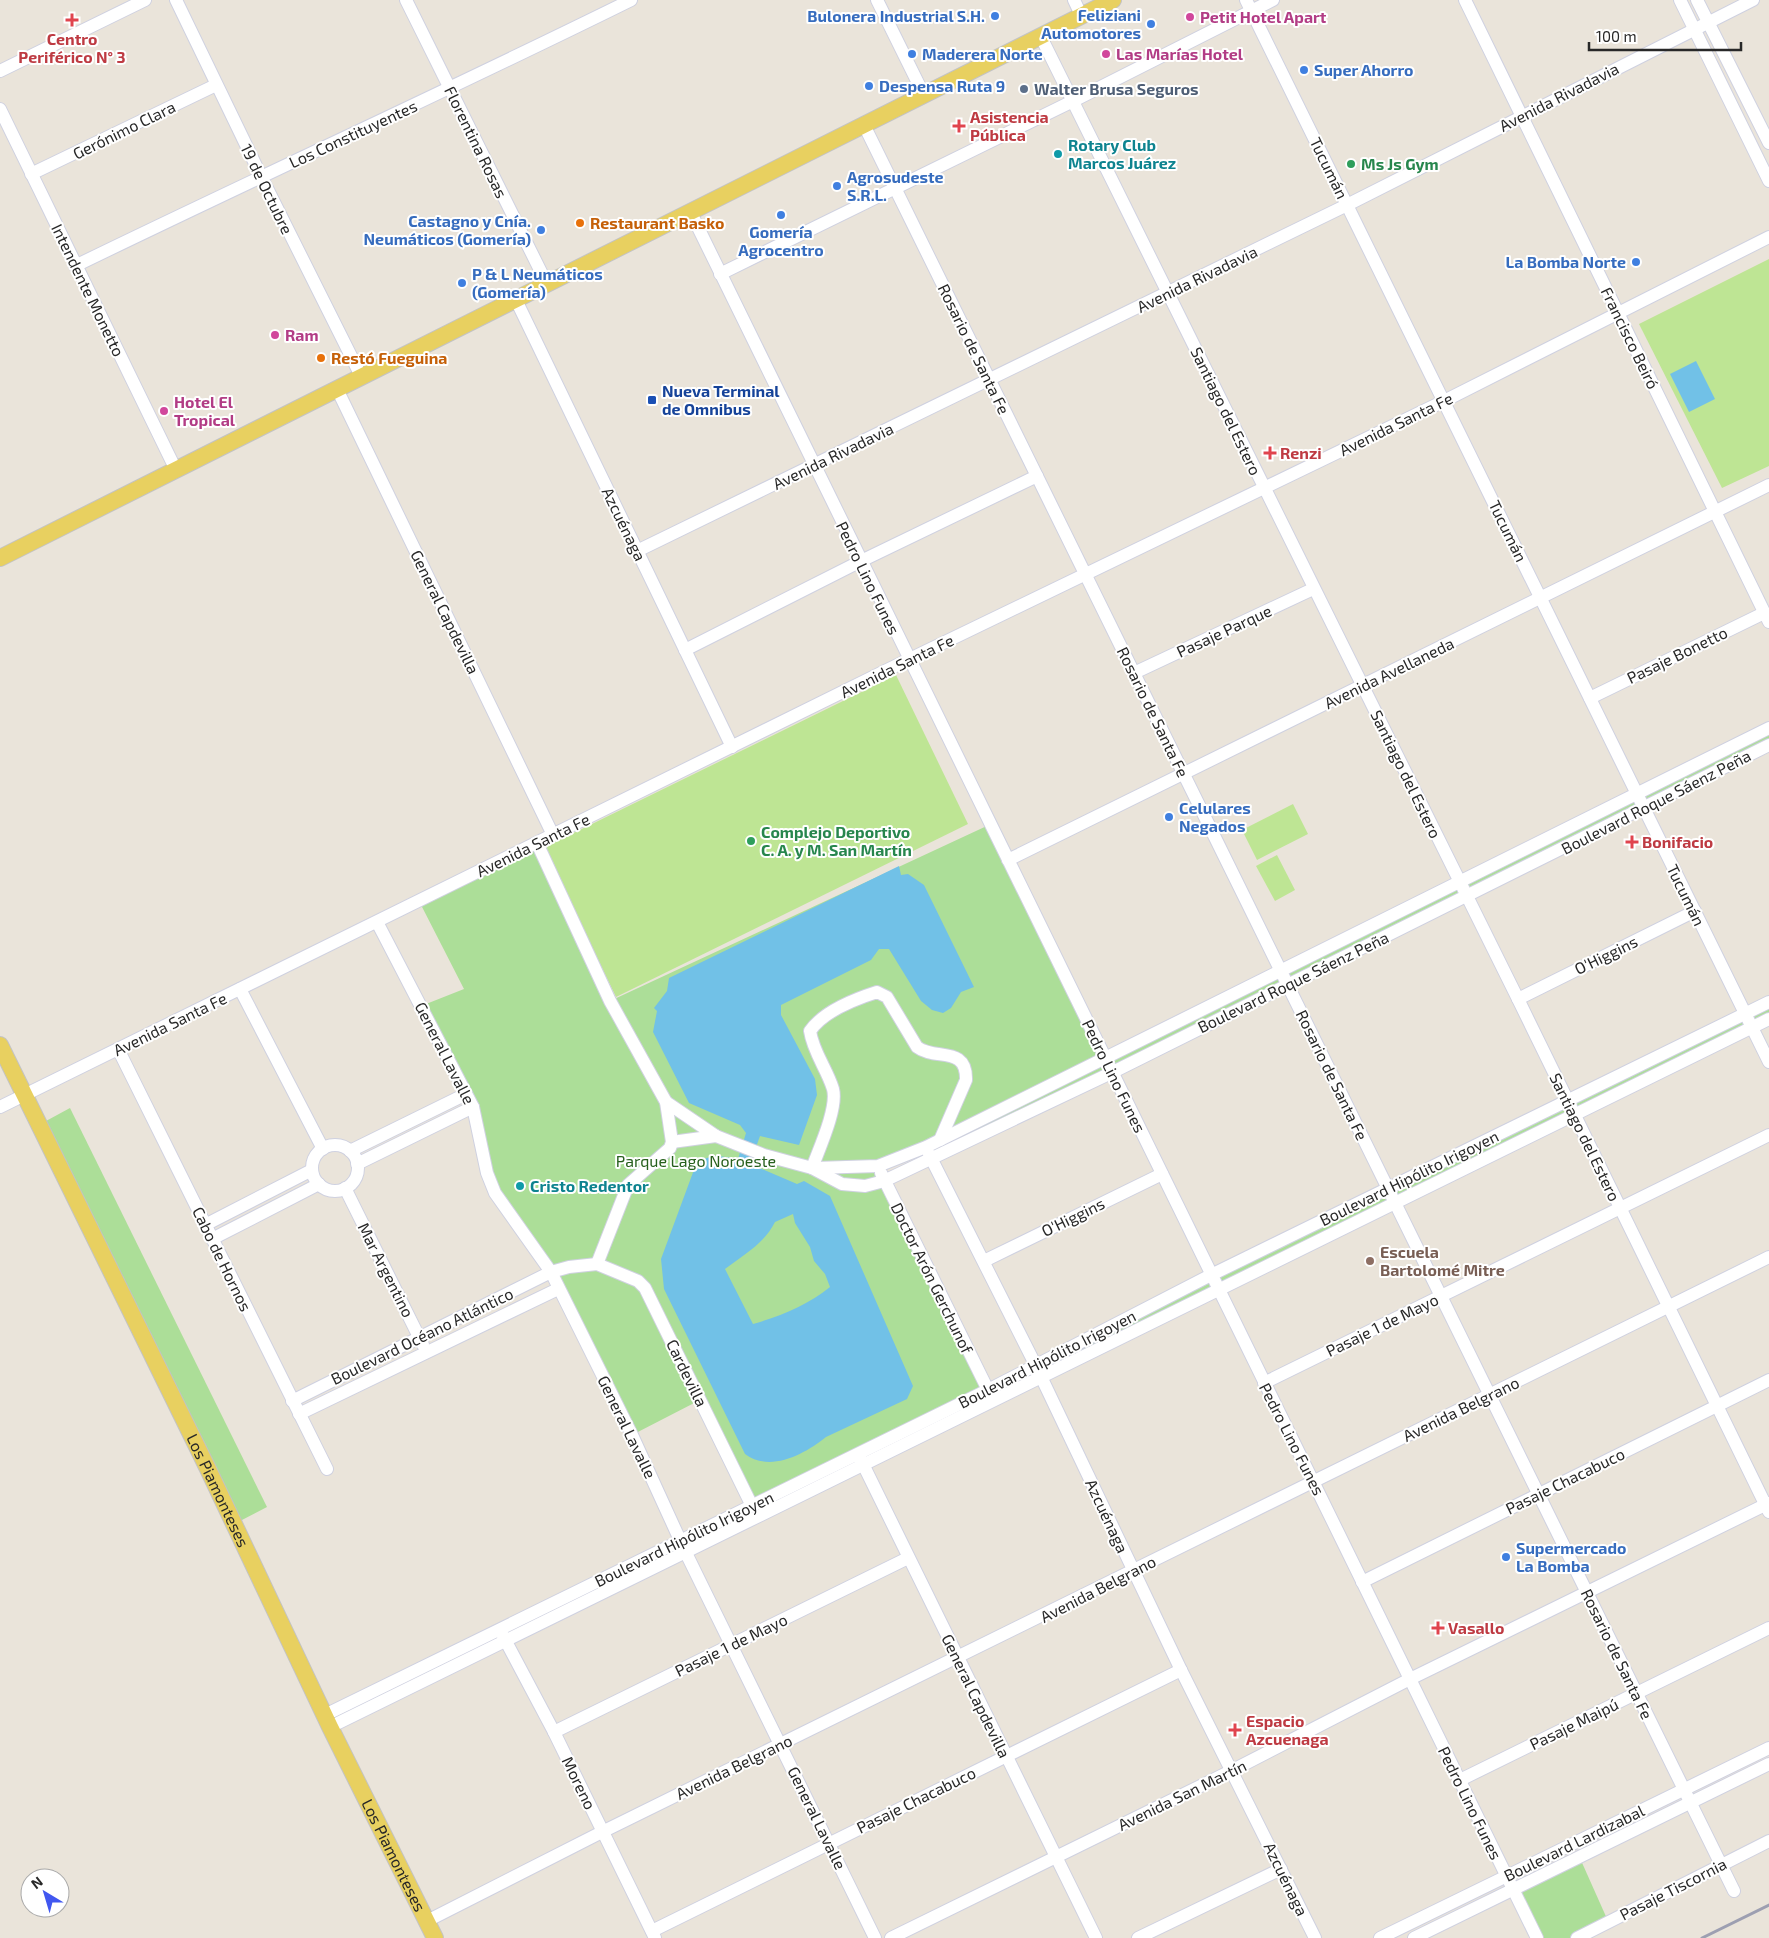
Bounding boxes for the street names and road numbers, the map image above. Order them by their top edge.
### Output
street label: Avenida Rivadavia [1496,58,1622,135]
street label: Florentina Rosas [441,83,512,201]
street label: Los Constituyentes [286,96,420,172]
street label: Gerónimo Clara [69,97,178,163]
street label: Tucumán [1306,134,1352,202]
street label: 19 de Octubre [237,141,297,237]
street label: Intendente Monetto [48,220,129,359]
street label: Avenida Rivadavia [1133,241,1260,316]
street label: Rosario de Santa Fe [935,281,1014,417]
street label: Francisco Beiró [1598,284,1663,392]
street label: Santiago del Estero [1187,344,1266,478]
street label: Avenida Santa Fe [1336,388,1456,459]
street label: Avenida Rivadavia [769,418,896,493]
street label: Azcuénaga [599,484,650,564]
street label: Tucumán [1485,497,1531,565]
street label: Pedro Lino Funes [833,518,904,638]
street label: General Capdevilla [407,547,484,677]
street label: Pasaje Parque [1173,600,1275,662]
street label: Pasaje Bonetto [1623,622,1731,688]
street label: Avenida Santa Fe [837,630,957,701]
street label: Avenida Avellaneda [1321,633,1457,712]
street label: Rosario de Santa Fe [1114,644,1193,780]
street label: Santiago del Estero [1367,707,1446,841]
street label: Boulevard Roque Sáenz Peña [1558,745,1754,858]
street label: Avenida Santa Fe [473,809,593,880]
street label: Tucumán [1663,861,1709,929]
street label: Boulevard Roque Sáenz Peña [1194,927,1391,1036]
street label: O'Higgins [1571,931,1640,978]
street label: Avenida Santa Fe [110,988,230,1059]
street label: General Lavalle [412,999,479,1107]
street label: Rosario de Santa Fe [1293,1007,1372,1143]
street label: Pedro Lino Funes [1079,1016,1150,1136]
street label: Santiago del Estero [1546,1070,1625,1204]
street label: Boulevard Hipólito Irigoyen [1316,1126,1501,1229]
street label: O'Higgins [1038,1193,1107,1240]
street label: Doctor Arón Gerchunof [888,1199,978,1357]
street label: Cabo de Hornos [189,1204,256,1314]
street label: Mar Argentino [354,1219,418,1320]
street label: Boulevard Océano Atlántico [328,1283,516,1388]
street label: Pasaje 1 de Mayo [1322,1289,1442,1361]
street label: Boulevard Hipólito Irigoyen [955,1305,1139,1412]
street label: Cardevilla [663,1336,712,1410]
street label: General Lavalle [594,1372,661,1481]
street label: Avenida Belgrano [1399,1372,1522,1445]
street label: Pedro Lino Funes [1256,1379,1329,1498]
street label: Los Piamonteses [183,1431,254,1550]
street label: Pasaje Chacabuco [1502,1444,1628,1518]
street label: Azcuénaga [1082,1476,1133,1556]
street label: Boulevard Hipólito Irigoyen [591,1487,776,1590]
street label: Avenida Belgrano [1037,1551,1159,1626]
street label: Rosario de Santa Fe [1578,1586,1657,1722]
street label: Pasaje 1 de Mayo [671,1609,791,1681]
street label: General Capdevilla [938,1631,1015,1761]
street label: Pasaje Maipú [1526,1694,1622,1754]
street label: Avenida Belgrano [672,1730,795,1803]
street label: Pedro Lino Funes [1435,1743,1506,1863]
street label: Moreno [559,1753,600,1812]
street label: Avenida San Martín [1114,1755,1249,1834]
street label: General Lavalle [784,1763,851,1872]
street label: Pasaje Chacabuco [853,1763,979,1837]
street label: Los Piamonteses [358,1796,430,1915]
street label: Boulevard Lardizabal [1501,1800,1647,1885]
street label: Azcuénaga [1261,1839,1312,1919]
street label: Pasaje Tiscornia [1616,1853,1730,1925]

